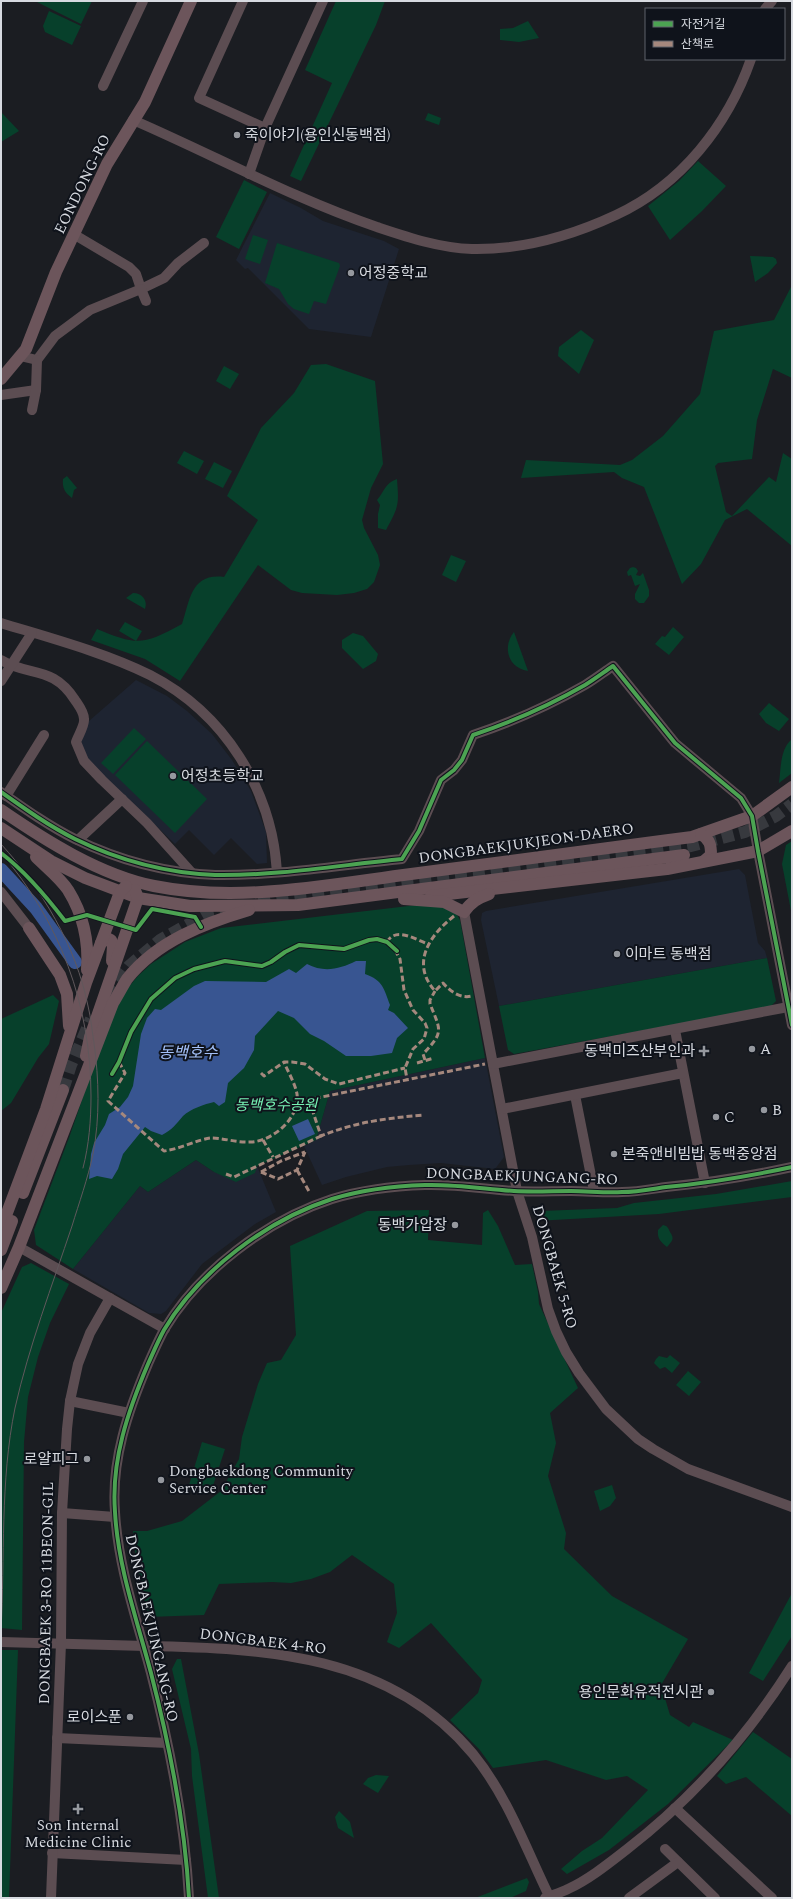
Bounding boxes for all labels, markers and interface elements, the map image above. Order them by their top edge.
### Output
legend [645,8,785,60]
text: 자전거길 [681,15,725,34]
text: 산책로 [681,35,714,54]
place label: 죽이야기(용인신동백점) [245,124,391,147]
street label: EONDONG-RO [48,130,117,238]
marker: 죽이야기(용인신동백점) [232,130,242,140]
place label: 어정중학교 [359,262,428,285]
marker: 어정중학교 [346,268,356,278]
place label: 어정초등학교 [181,765,264,788]
marker: 어정초등학교 [168,771,178,781]
street label: DONGBAEKJUKJEON-DAERO [417,817,635,870]
place label: 이마트 동백점 [625,943,712,966]
marker: 이마트 동백점 [612,949,622,959]
place label: A [760,1038,771,1061]
place label: 동백미즈산부인과 [585,1040,695,1063]
water label: 동백호수 [159,1041,219,1065]
marker: A [747,1044,757,1054]
marker: 동백미즈산부인과 [698,1045,710,1057]
park label: 동백호수공원 [235,1094,319,1117]
place label: B [772,1099,782,1122]
marker: B [759,1105,769,1115]
place label: C [724,1106,735,1129]
marker: C [711,1112,721,1122]
place label: 본죽앤비빔밥 동백중앙점 [622,1143,778,1166]
marker: 본죽앤비빔밥 동백중앙점 [609,1149,619,1159]
street label: DONGBAEKJUNGANG-RO [425,1162,619,1191]
street label: DONGBAEK 5-RO [526,1203,583,1332]
place label: 동백가압장 [378,1214,447,1237]
marker: 동백가압장 [450,1220,460,1230]
place label: 로얄피그 [24,1448,79,1471]
marker: 로얄피그 [82,1454,92,1464]
place label: Dongbaekdong Community Service Center [169,1460,354,1500]
marker: Dongbaekdong Community Service Center [156,1475,166,1485]
street label: DONGBAEK 3-RO 11BEON-GIL [33,1482,60,1705]
street label: DONGBAEKJUNGANG-RO [119,1532,184,1724]
street label: DONGBAEK 4-RO [198,1622,328,1661]
place label: 용인문화유적전시관 [579,1681,703,1704]
marker: 용인문화유적전시관 [706,1687,716,1697]
place label: 로이스푼 [67,1706,122,1729]
marker: 로이스푼 [125,1712,135,1722]
marker: Son Internal Medicine Clinic [72,1803,84,1815]
place label: Son Internal Medicine Clinic [25,1814,131,1854]

